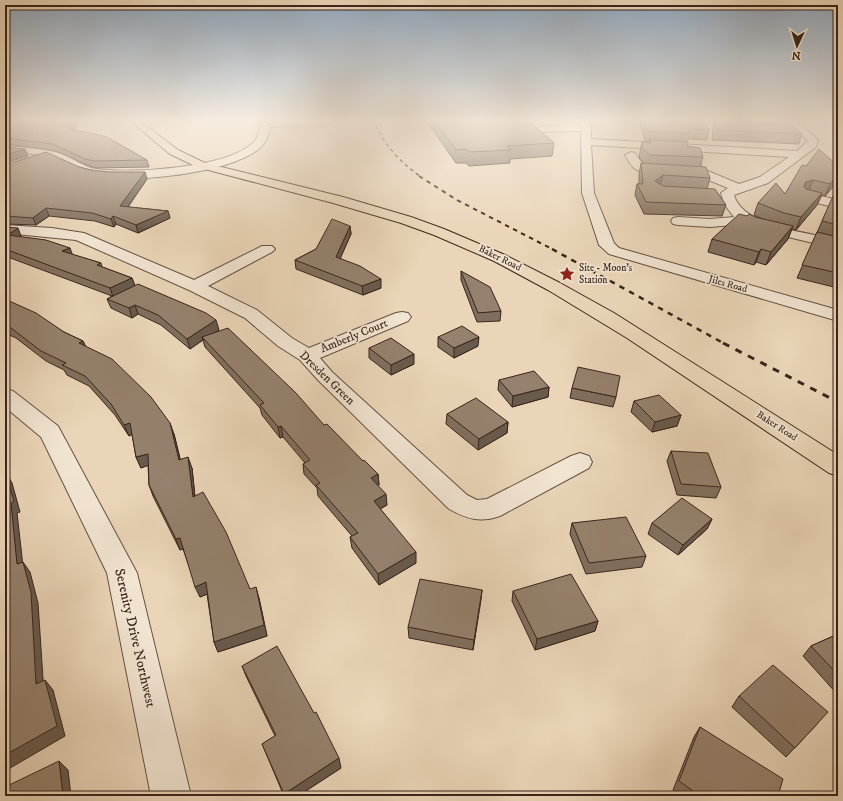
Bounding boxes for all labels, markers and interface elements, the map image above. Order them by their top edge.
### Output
north arrow [777,26,817,66]
text: N [791,48,801,62]
street label: Baker Road [477,242,523,274]
place label: Site - Moon's Station [579,262,633,286]
place icon: Site - Moon's Station [558,265,576,283]
street label: Jiles Road [706,272,749,295]
street label: Amberly Court [318,316,390,356]
street label: Dresden Green [296,348,358,409]
street label: Baker Road [754,408,800,444]
street label: Serenity Drive Northwest [110,567,160,710]

